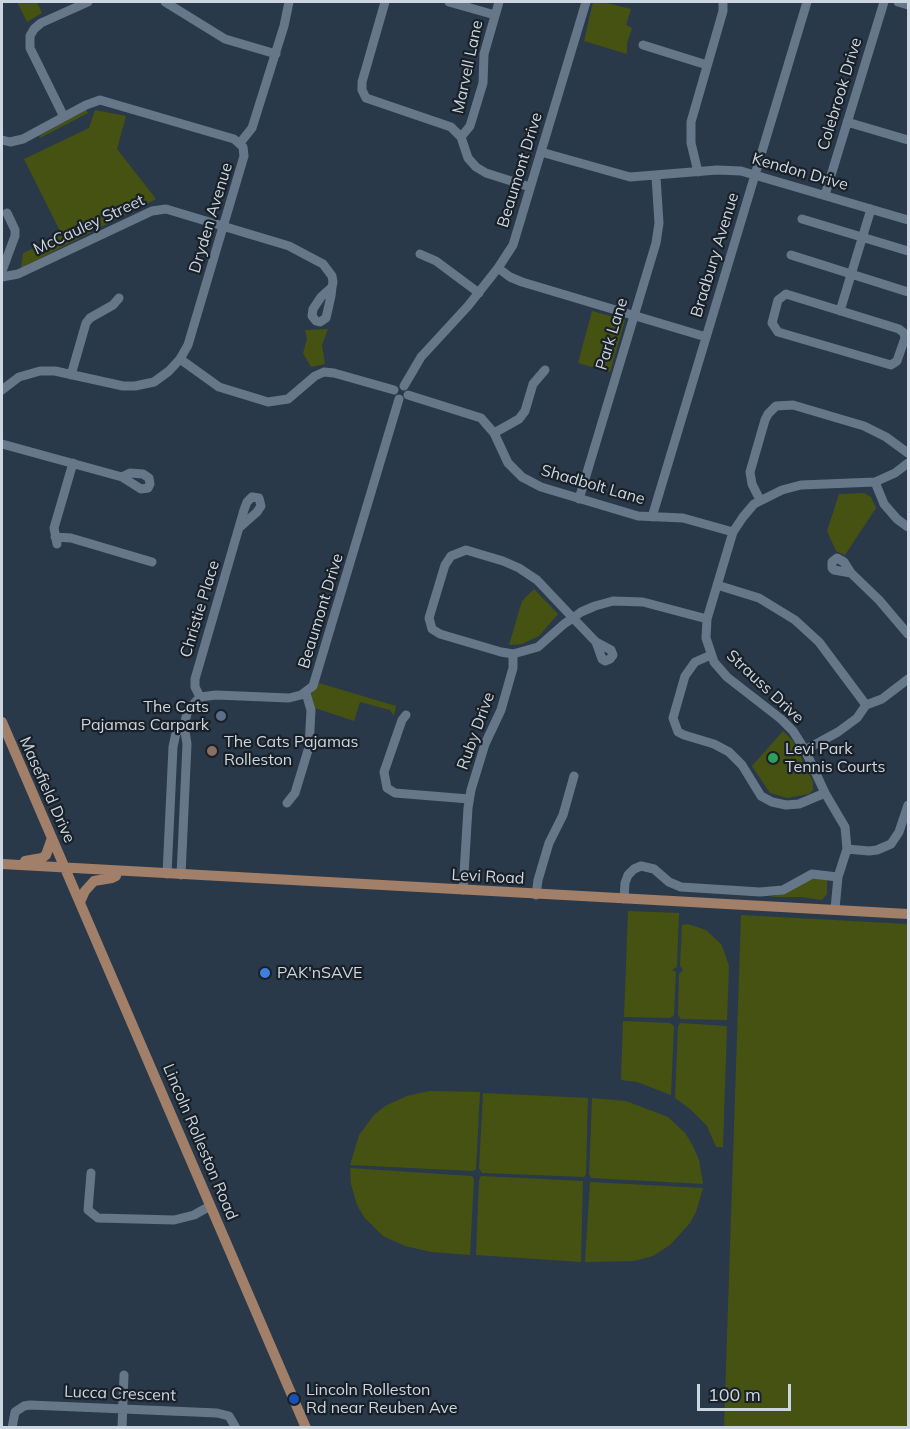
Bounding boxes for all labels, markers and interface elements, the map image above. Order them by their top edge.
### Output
street label: Marvell Lane [449,19,487,115]
street label: Colebrook Drive [814,35,866,153]
street label: Beaumont Drive [493,110,547,230]
street label: Kendon Drive [750,149,850,195]
street label: Dryden Avenue [185,161,237,275]
street label: Bradbury Avenue [687,190,743,320]
street label: McCauley Street [30,191,148,259]
street label: Park Lane [592,296,632,372]
street label: Shadbolt Lane [539,461,647,509]
street label: Beaumont Drive [294,551,348,671]
street label: Christie Place [176,558,224,660]
street label: Strauss Drive [722,646,808,728]
street label: Ruby Drive [453,690,499,772]
place label: The Cats Pajamas Carpark [81,697,209,735]
marker: The Cats Pajamas Carpark [214,709,228,723]
place label: The Cats Pajamas Rolleston [224,732,359,770]
street label: Masefield Drive [15,734,79,846]
place label: Levi Park Tennis Courts [785,739,885,777]
marker: The Cats Pajamas Rolleston [205,744,219,758]
marker: Levi Park Tennis Courts [766,751,780,765]
street label: Levi Road [451,866,525,888]
place label: PAK'nSAVE [277,963,362,983]
marker: PAK'nSAVE [258,966,272,980]
street label: Lincoln Rolleston Road [158,1061,242,1223]
scale bar [700,1372,794,1410]
place label: Lincoln Rolleston Rd near Reuben Ave [306,1380,457,1418]
street label: Lucca Crescent [64,1382,176,1406]
text: 100 m [708,1383,761,1406]
marker: Lincoln Rolleston Rd near Reuben Ave [287,1392,301,1406]

